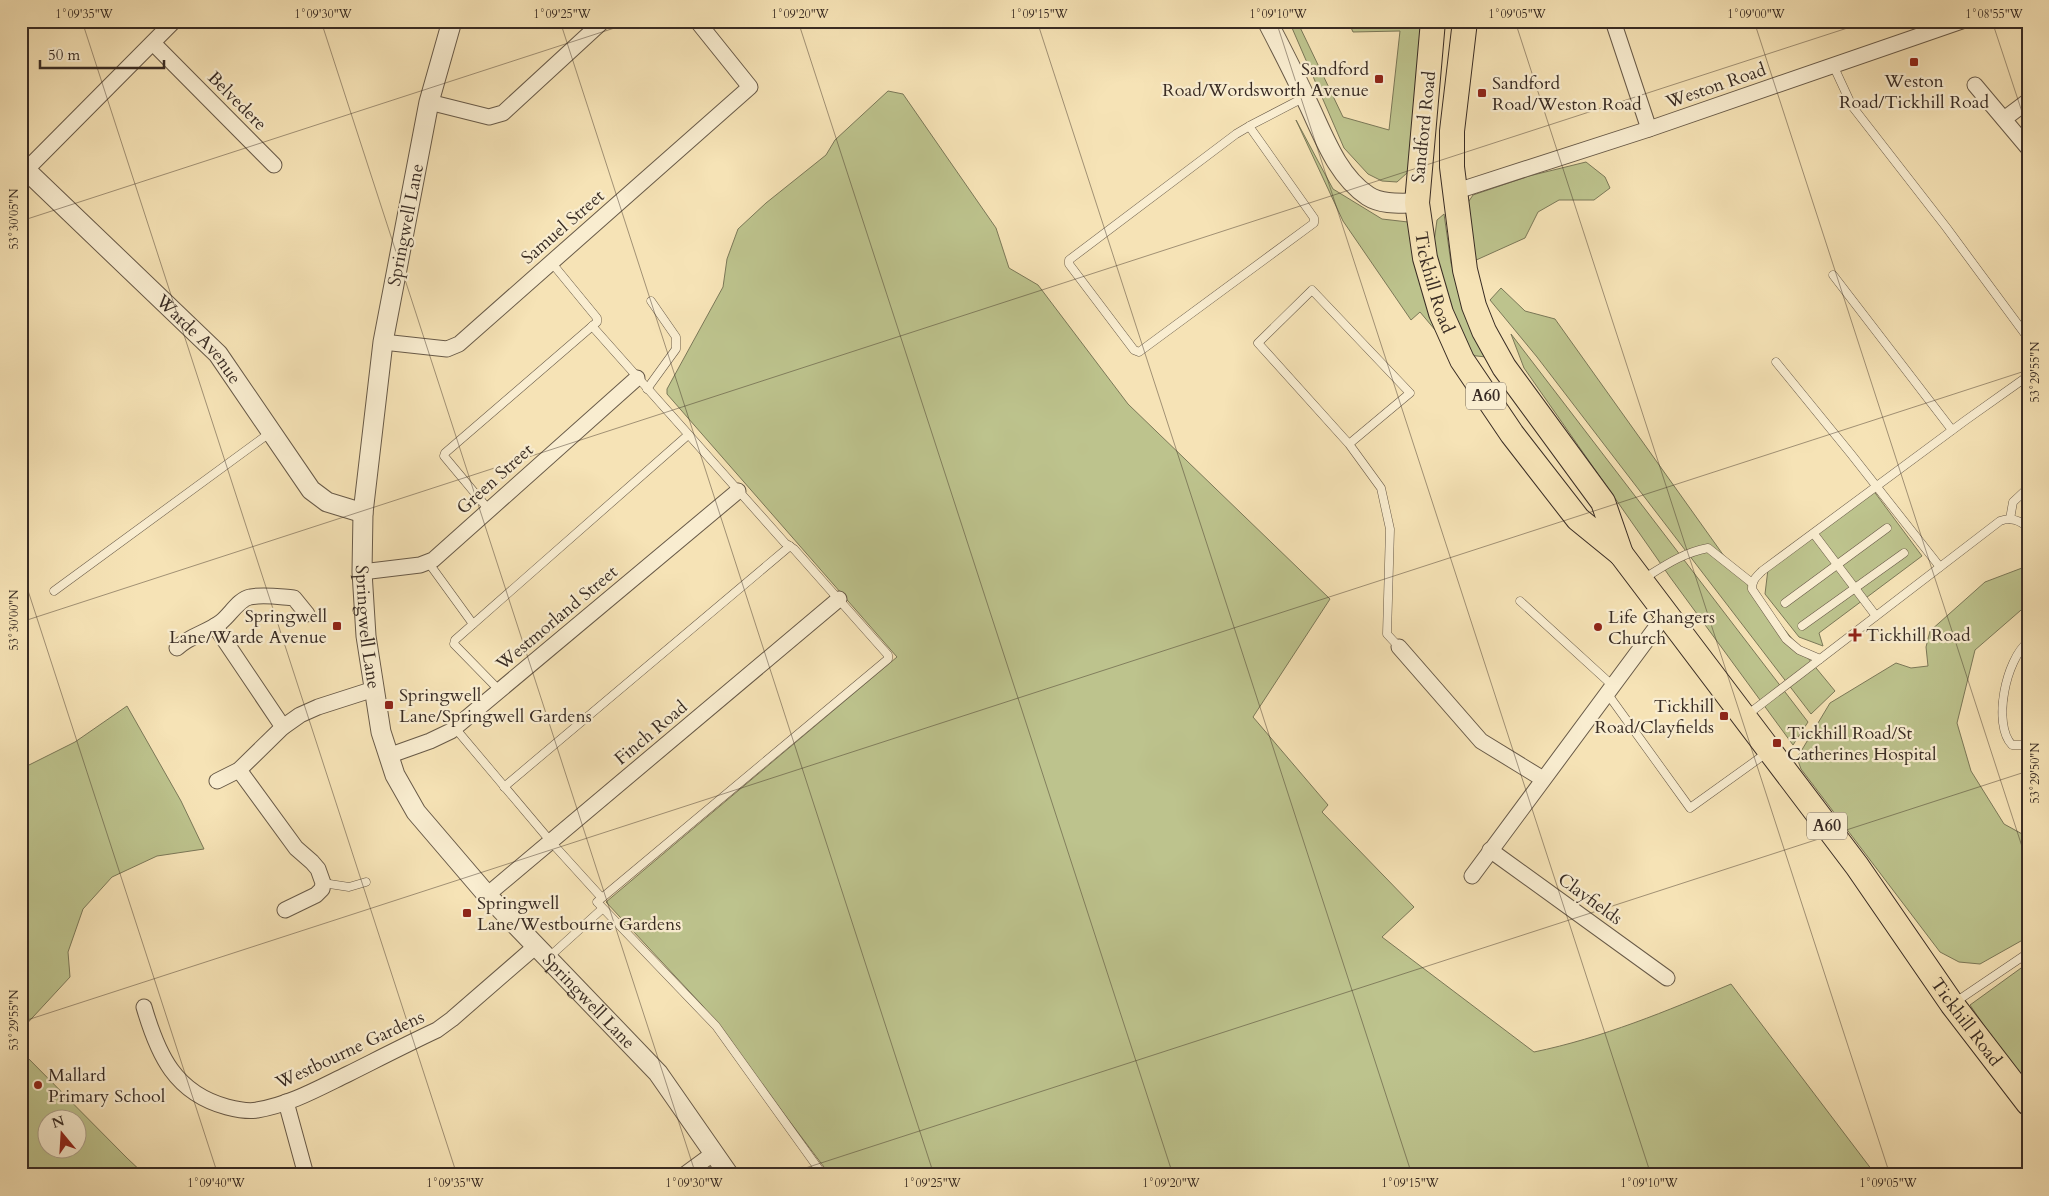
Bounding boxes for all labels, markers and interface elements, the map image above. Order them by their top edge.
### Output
text: 1°09'35"W [55,6,114,22]
text: 1°09'30"W [294,6,353,22]
text: 1°09'25"W [533,6,592,22]
text: 1°09'20"W [771,6,830,22]
text: 1°09'15"W [1010,6,1069,22]
text: 1°09'10"W [1249,6,1308,22]
text: 1°09'05"W [1488,6,1547,22]
text: 1°09'00"W [1727,6,1786,22]
text: 1°08'55"W [1965,6,2024,22]
scale bar [40,38,164,70]
text: 50 m [48,45,80,65]
marker: Weston Road/Tickhill Road [1908,56,1920,68]
place label: Sandford Road/Wordsworth Avenue [1162,57,1369,103]
street label: Weston Road [1662,57,1770,115]
street label: Belvedere [202,66,272,136]
street label: Sandford Road [1406,69,1442,184]
place label: Weston Road/Tickhill Road [1839,69,1989,115]
place label: Sandford Road/Weston Road [1492,71,1642,117]
marker: Sandford Road/Wordsworth Avenue [1373,73,1385,85]
marker: Sandford Road/Weston Road [1476,87,1488,99]
street label: Springwell Lane [382,162,430,288]
street label: Samuel Street [516,184,610,270]
text: 53°30'05"N [6,188,22,249]
street label: Tickhill Road [1409,230,1461,337]
street label: Warde Avenue [150,288,247,389]
text: 53°29'55"N [2027,341,2043,402]
road number: A60 [1466,382,1506,410]
street label: Green Street [451,438,539,520]
street label: Westmorland Street [490,560,623,677]
street label: Springwell Lane [349,565,387,691]
text: 53°30'00"N [6,589,22,650]
place label: Springwell Lane/Warde Avenue [169,604,327,650]
place label: Life Changers Church [1608,605,1715,651]
marker: Springwell Lane/Warde Avenue [331,620,343,632]
marker: Life Changers Church [1592,621,1604,633]
place label: Tickhill Road [1866,623,1971,648]
marker: Tickhill Road [1848,628,1862,642]
place label: Springwell Lane/Springwell Gardens [399,683,592,729]
place label: Tickhill Road/Clayfields [1594,694,1714,740]
street label: Finch Road [609,695,693,771]
marker: Springwell Lane/Springwell Gardens [383,699,395,711]
marker: Tickhill Road/Clayfields [1718,710,1730,722]
place label: Tickhill Road/St Catherines Hospital [1787,721,1937,767]
marker: Tickhill Road/St Catherines Hospital [1771,737,1783,749]
text: 53°29'50"N [2027,742,2043,803]
road number: A60 [1807,812,1847,839]
street label: Clayfields [1553,867,1627,931]
place label: Springwell Lane/Westbourne Gardens [477,891,681,937]
marker: Springwell Lane/Westbourne Gardens [461,907,473,919]
street label: Springwell Lane [537,947,641,1054]
street label: Tickhill Road [1925,973,2008,1072]
text: 53°29'55"N [6,989,22,1050]
street label: Westbourne Gardens [271,1005,428,1096]
place label: Mallard Primary School [48,1063,166,1109]
marker: Mallard Primary School [32,1079,44,1091]
north arrow [38,1108,88,1158]
text: N [49,1111,67,1133]
text: 1°09'40"W [187,1175,246,1191]
text: 1°09'35"W [426,1175,485,1191]
text: 1°09'30"W [665,1175,724,1191]
text: 1°09'25"W [903,1175,962,1191]
text: 1°09'20"W [1142,1175,1201,1191]
text: 1°09'15"W [1381,1175,1440,1191]
text: 1°09'10"W [1620,1175,1679,1191]
text: 1°09'05"W [1859,1175,1918,1191]

